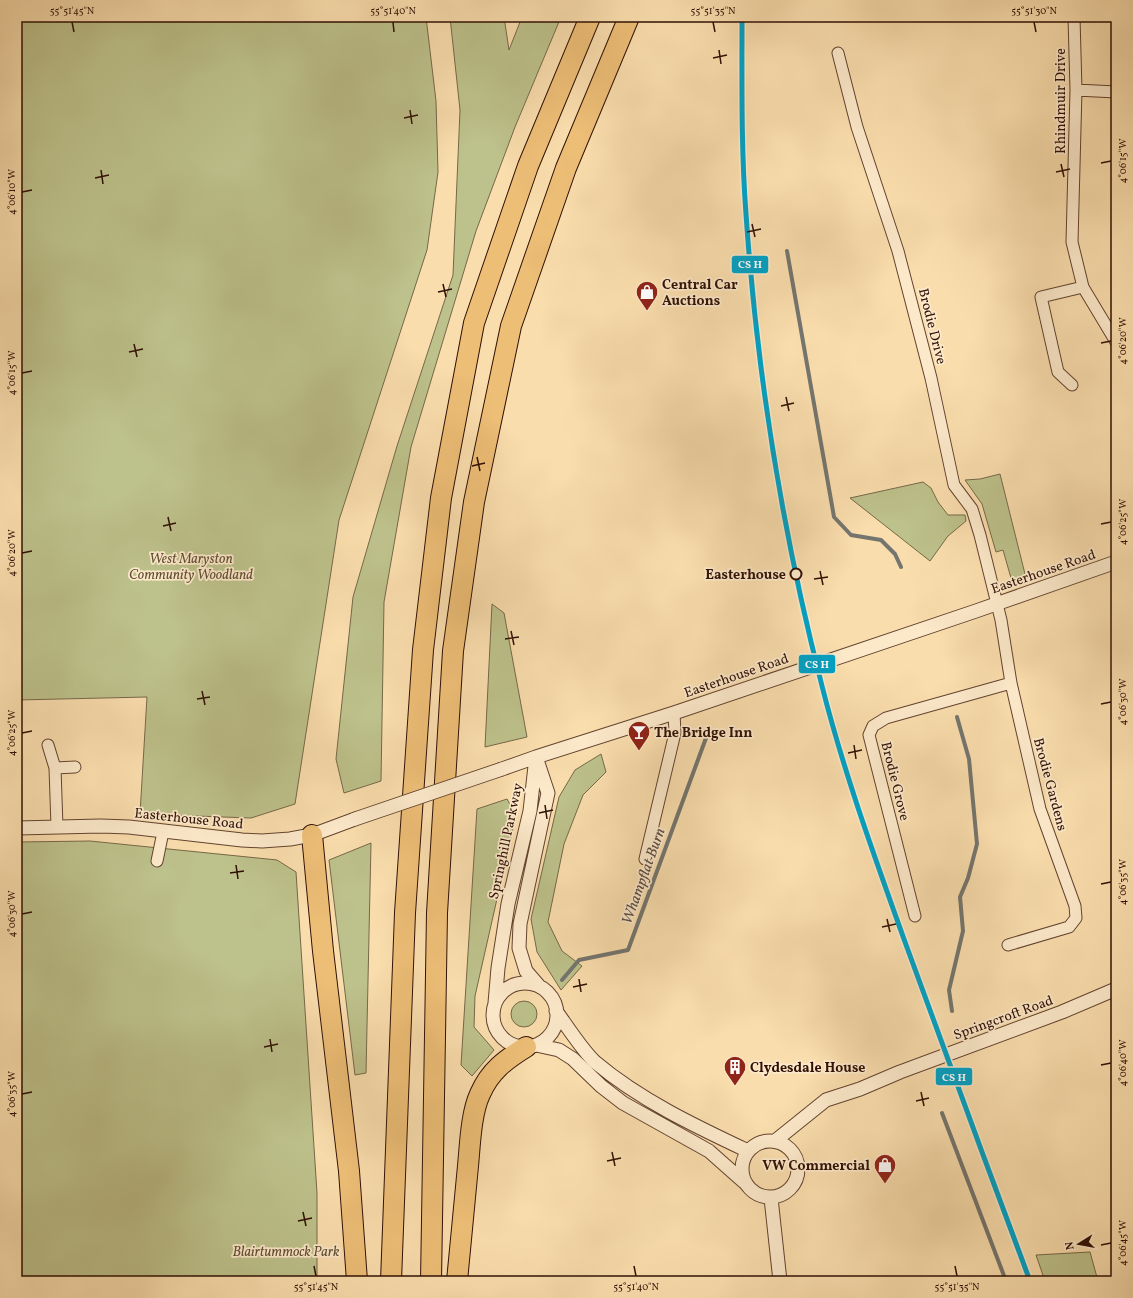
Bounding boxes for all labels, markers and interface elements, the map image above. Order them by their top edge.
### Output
text: 55°51'45"N [50,4,95,18]
text: 55°51'40"N [370,4,416,18]
text: 55°51'35"N [691,4,736,18]
text: 55°51'30"N [1011,4,1057,18]
street label: Rhindmuir Drive [1052,48,1071,154]
text: 4°06'15"W [1116,138,1130,184]
text: 4°06'10"W [5,169,19,215]
line badge: CS H [731,255,769,274]
text: CS H [738,258,762,273]
place label: Central Car Auctions [662,276,738,311]
shop icon: Central Car Auctions [634,279,660,312]
street label: Brodie Drive [913,286,950,367]
text: 4°06'20"W [1116,317,1130,365]
text: 4°06'15"W [5,350,19,396]
text: 4°06'25"W [1116,499,1130,545]
text: 4°06'20"W [5,529,19,577]
street label: Easterhouse Road [989,546,1098,599]
park label: West Maryston Community Woodland [129,550,253,585]
place label: Easterhouse [705,566,786,585]
marker: Easterhouse [789,567,803,581]
street label: Easterhouse Road [682,650,791,703]
line badge: CS H [798,654,836,674]
text: CS H [805,658,829,673]
text: 4°06'30"W [1116,678,1130,726]
text: 4°06'25"W [5,710,19,756]
bar icon: The Bridge Inn [626,719,652,752]
place label: The Bridge Inn [654,724,752,743]
street label: Brodie Gardens [1028,736,1071,833]
street label: Brodie Grove [876,740,914,823]
street label: Springhill Parkway [485,781,528,901]
street label: Easterhouse Road [133,804,244,835]
water label: Whampflat Burn [617,825,672,928]
text: 4°06'35"W [1116,859,1130,905]
text: 4°06'30"W [5,890,19,938]
street label: Springcroft Road [951,991,1056,1045]
text: 4°06'40"W [1116,1039,1130,1087]
building icon: Clydesdale House [722,1054,748,1087]
place label: Clydesdale House [750,1059,866,1078]
line badge: CS H [935,1067,973,1086]
text: 4°06'35"W [5,1071,19,1117]
text: CS H [942,1071,966,1086]
shop icon: VW Commercial [872,1152,898,1185]
place label: VW Commercial [762,1157,870,1176]
text: 4°06'45"W [1116,1220,1130,1266]
north arrow [1059,1224,1099,1264]
text: N [1063,1240,1079,1251]
park label: Blairtummock Park [232,1243,340,1262]
text: 55°51'45"N [294,1280,339,1294]
text: 55°51'40"N [613,1280,659,1294]
text: 55°51'35"N [935,1280,980,1294]

